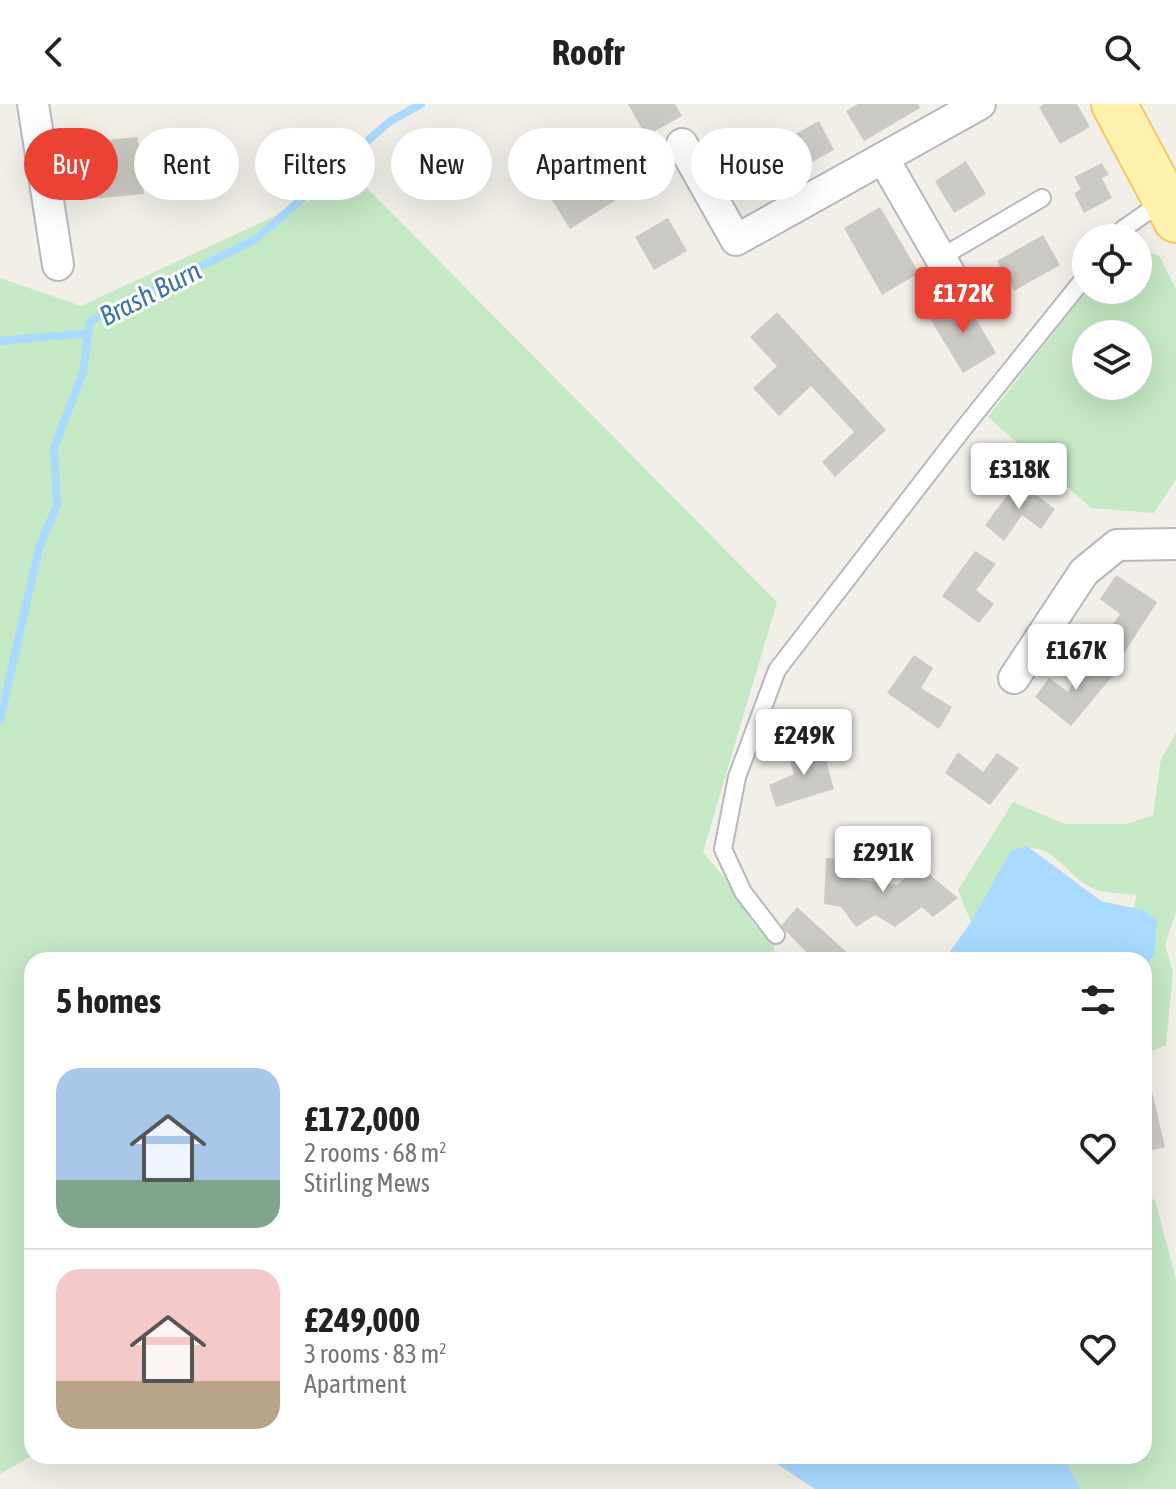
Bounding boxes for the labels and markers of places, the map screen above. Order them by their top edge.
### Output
pin: £172K [907,267,1019,335]
pin: £318K [963,443,1075,511]
pin: £167K [1020,624,1132,692]
pin: £249K [748,709,860,777]
pin: £291K [827,826,939,894]

